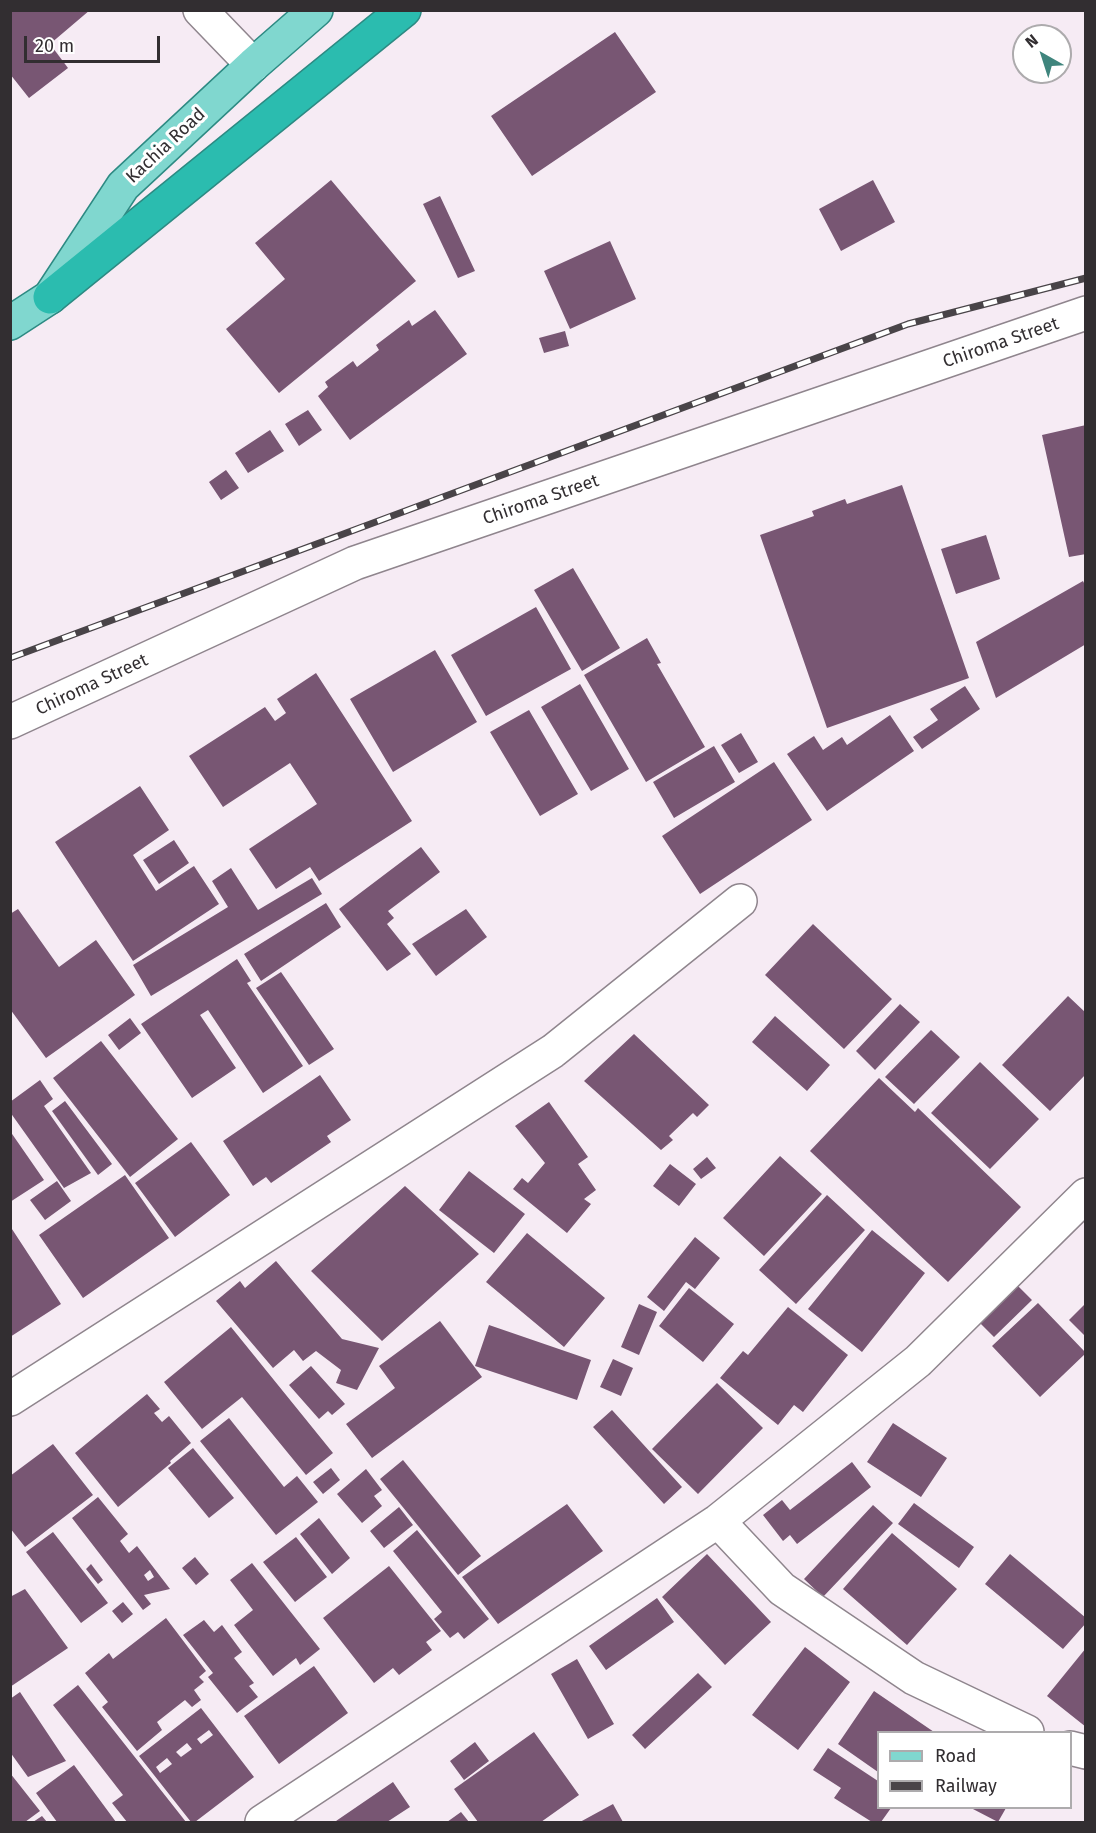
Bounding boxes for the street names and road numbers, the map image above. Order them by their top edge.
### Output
street label: Kachia Road [122,104,210,188]
street label: Chiroma Street [940,313,1062,373]
street label: Chiroma Street [480,470,602,530]
street label: Chiroma Street [32,650,152,720]

